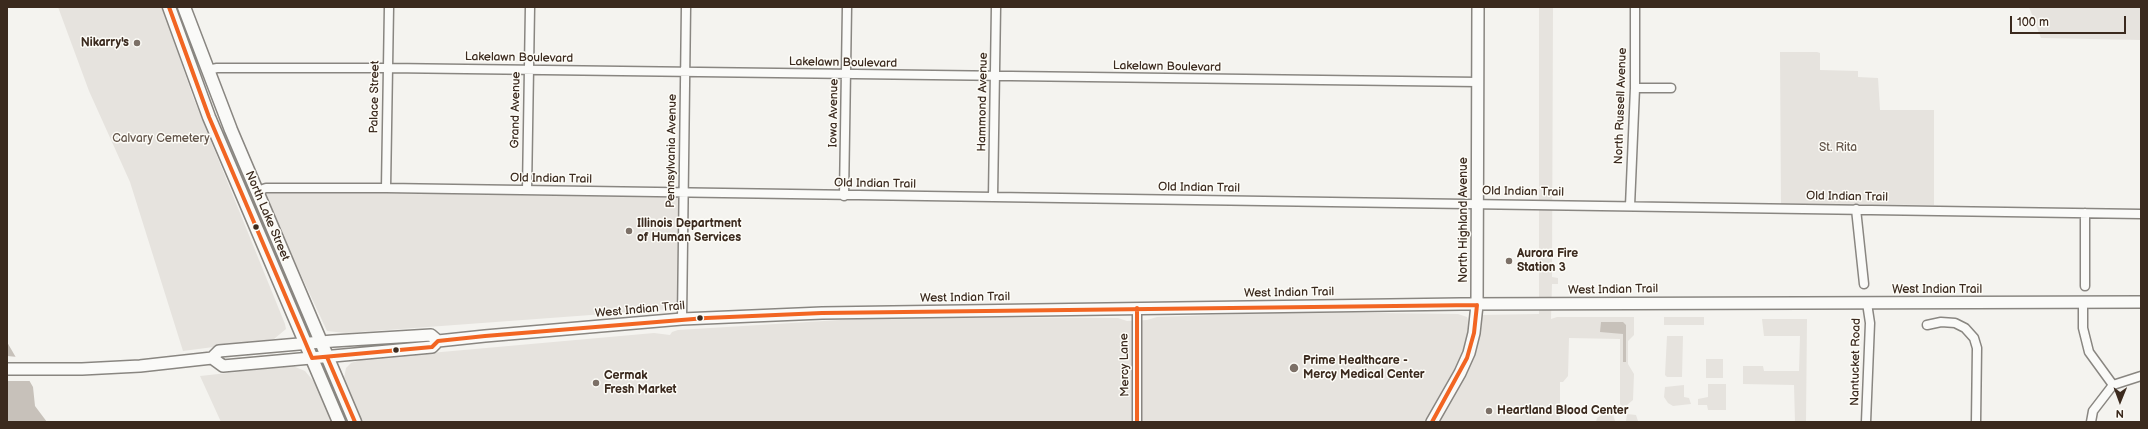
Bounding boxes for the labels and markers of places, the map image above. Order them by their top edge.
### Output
place label: Nikarry's [81,36,129,50]
marker: Nikarry's [132,38,142,48]
place label: Illinois Department of Human Services [637,217,742,245]
unlabelled marker [251,222,261,232]
marker: Illinois Department of Human Services [624,226,634,236]
place label: Aurora Fire Station 3 [1517,247,1578,275]
marker: Aurora Fire Station 3 [1504,256,1514,266]
unlabelled marker [695,313,705,323]
unlabelled marker [391,345,401,355]
place label: Prime Healthcare - Mercy Medical Center [1303,354,1425,382]
marker: Prime Healthcare - Mercy Medical Center [1288,362,1300,374]
place label: Cermak Fresh Market [604,369,677,397]
marker: Cermak Fresh Market [591,378,601,388]
place label: Heartland Blood Center [1497,404,1629,418]
marker: Heartland Blood Center [1484,406,1494,416]

